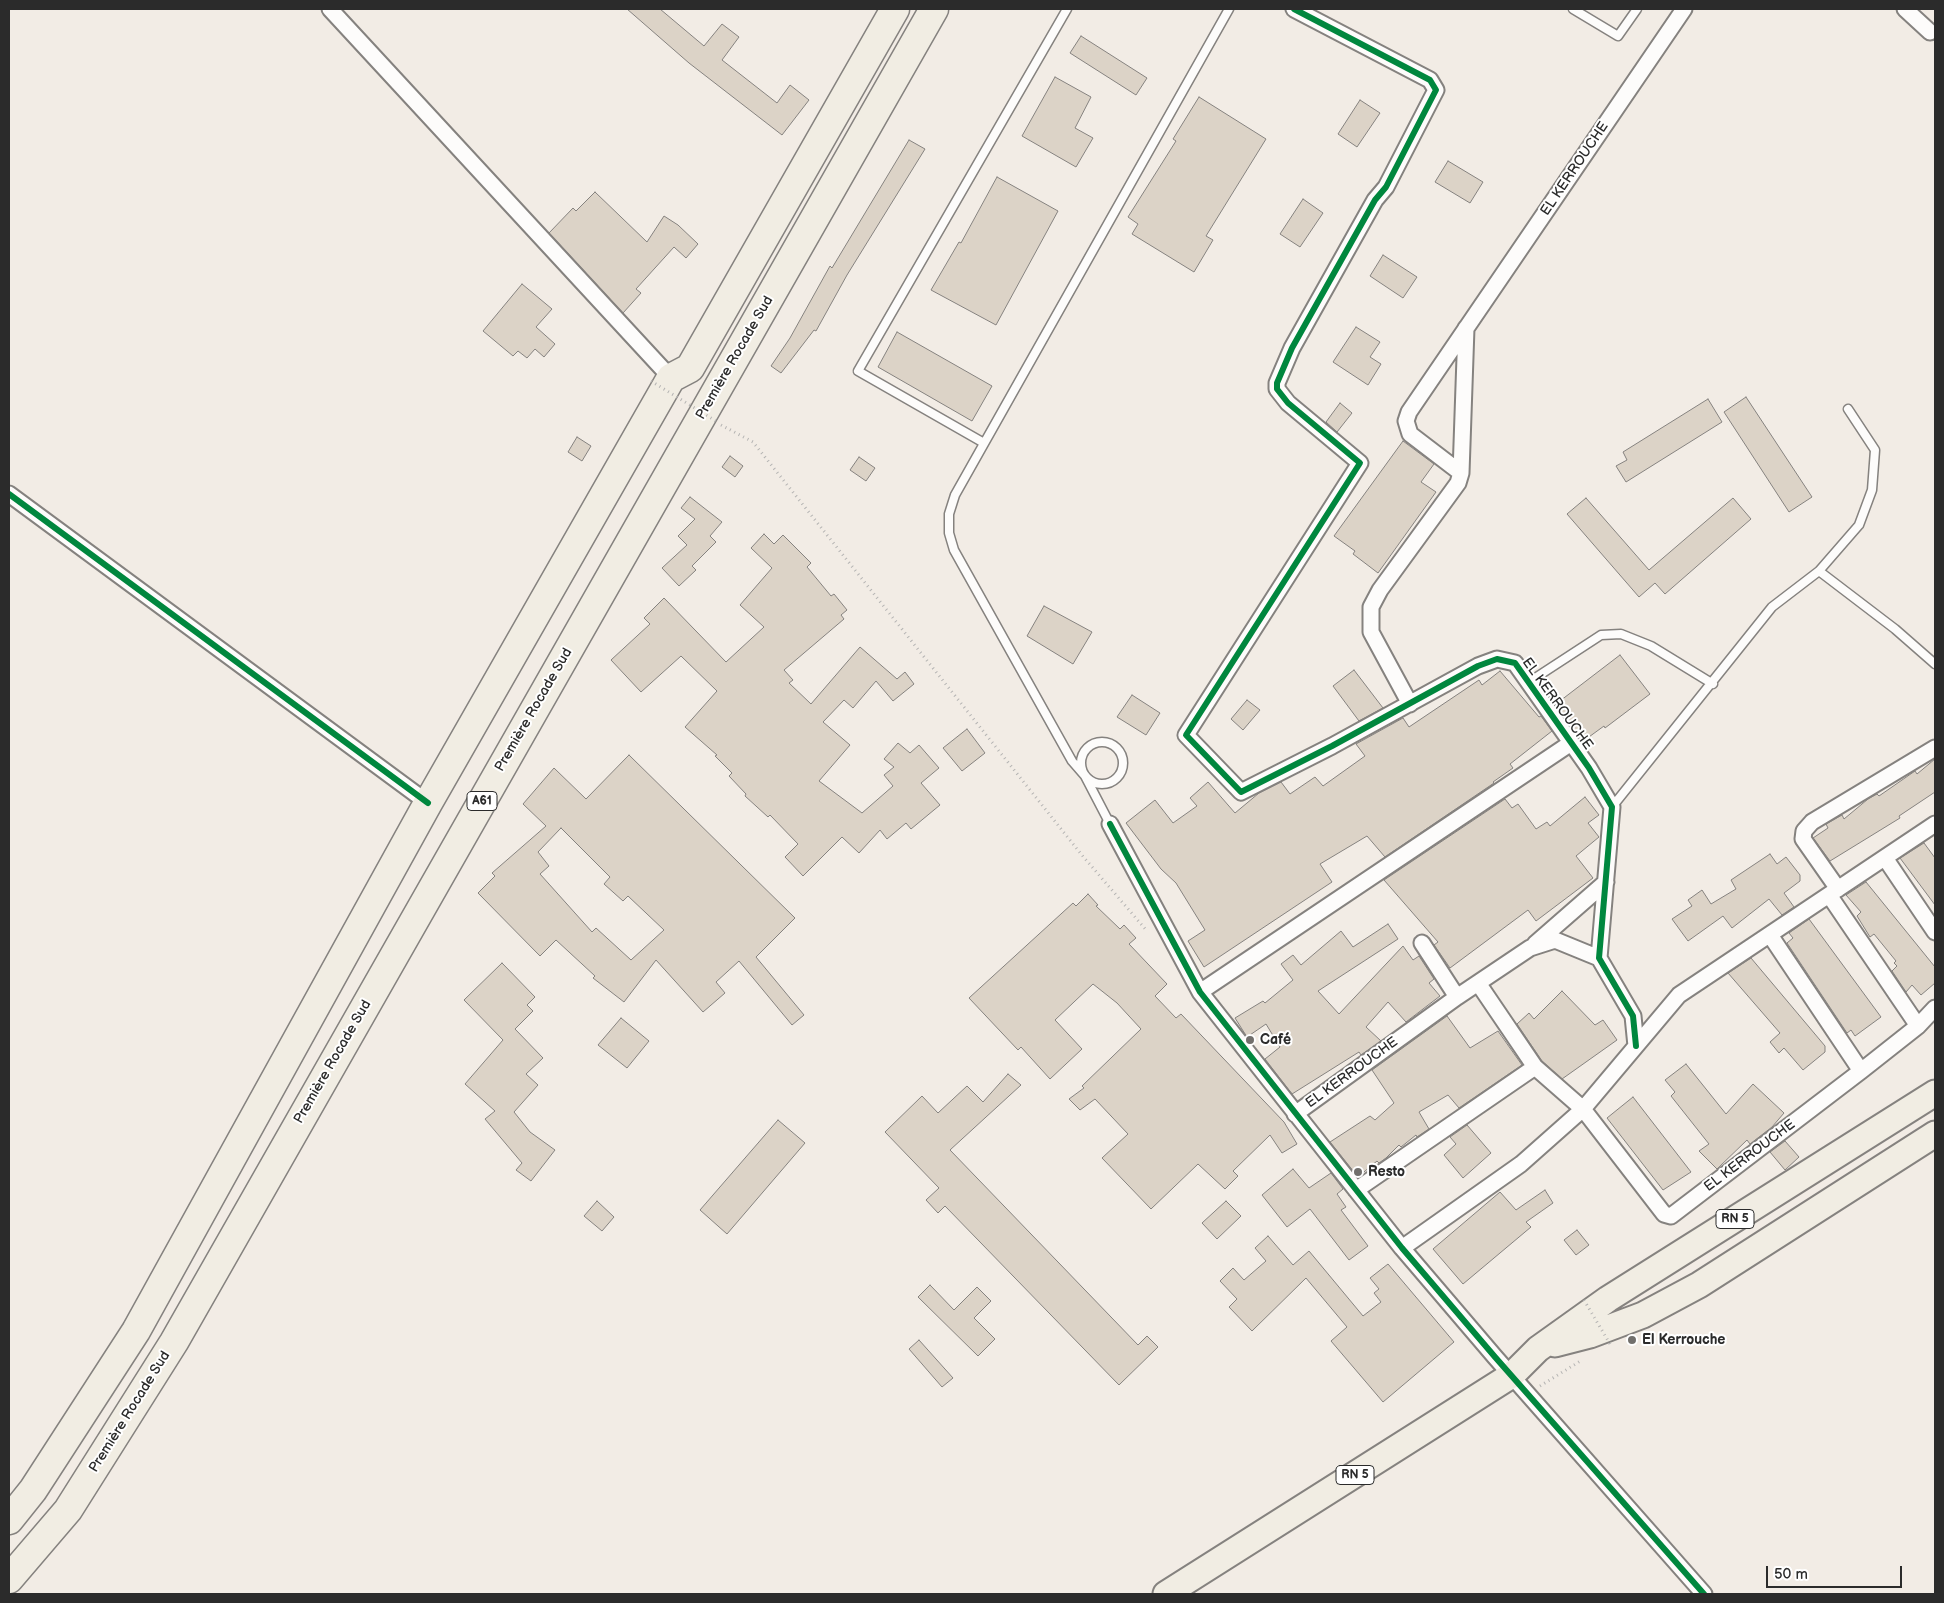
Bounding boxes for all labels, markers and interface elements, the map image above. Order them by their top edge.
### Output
street label: EL KERROUCHE [1537,119,1613,219]
street label: Première Rocade Sud [693,293,777,423]
street label: Première Rocade Sud [492,645,576,775]
street label: EL KERROUCHE [1518,655,1596,753]
road number: A61 [467,791,497,810]
street label: Première Rocade Sud [291,997,375,1127]
place label: Café [1260,1032,1291,1048]
marker: Café [1244,1034,1256,1046]
street label: EL KERROUCHE [1303,1034,1401,1112]
street label: EL KERROUCHE [1701,1116,1799,1196]
place label: Resto [1368,1164,1405,1180]
marker: Resto [1352,1166,1364,1178]
road number: RN 5 [1716,1210,1754,1228]
place label: El Kerrouche [1642,1332,1725,1348]
marker: El Kerrouche [1626,1334,1638,1346]
street label: Première Rocade Sud [86,1348,174,1476]
road number: RN 5 [1336,1466,1374,1484]
scale bar [1769,1556,1905,1588]
text: 50 m [1774,1565,1808,1584]

